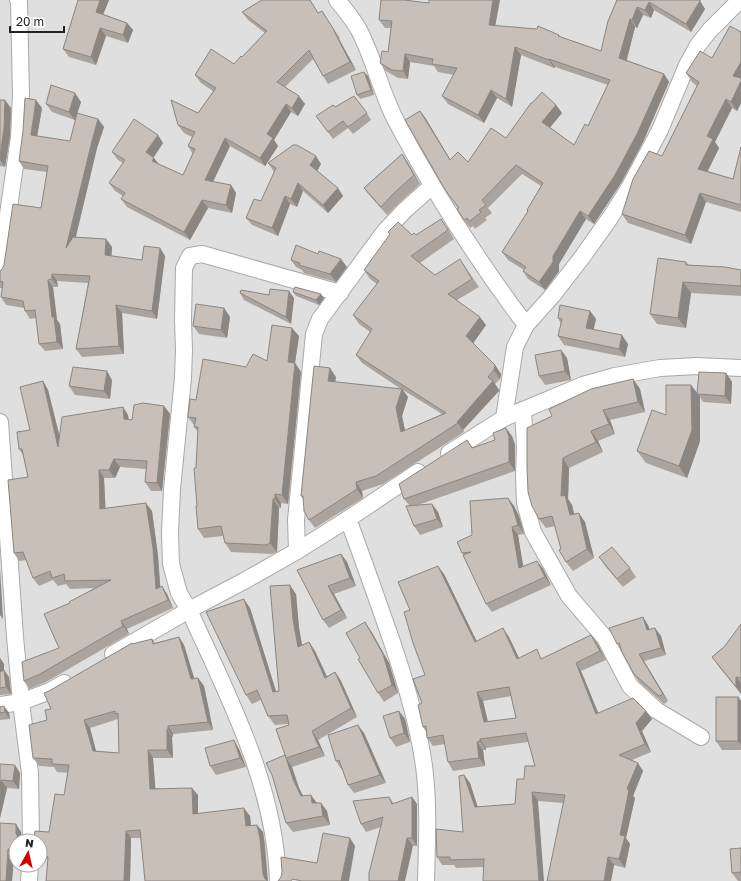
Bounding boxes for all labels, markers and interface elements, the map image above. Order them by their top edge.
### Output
scale bar [10,8,64,34]
text: 20 m [16,14,44,29]
north arrow [8,833,48,873]
text: N [24,836,35,850]

